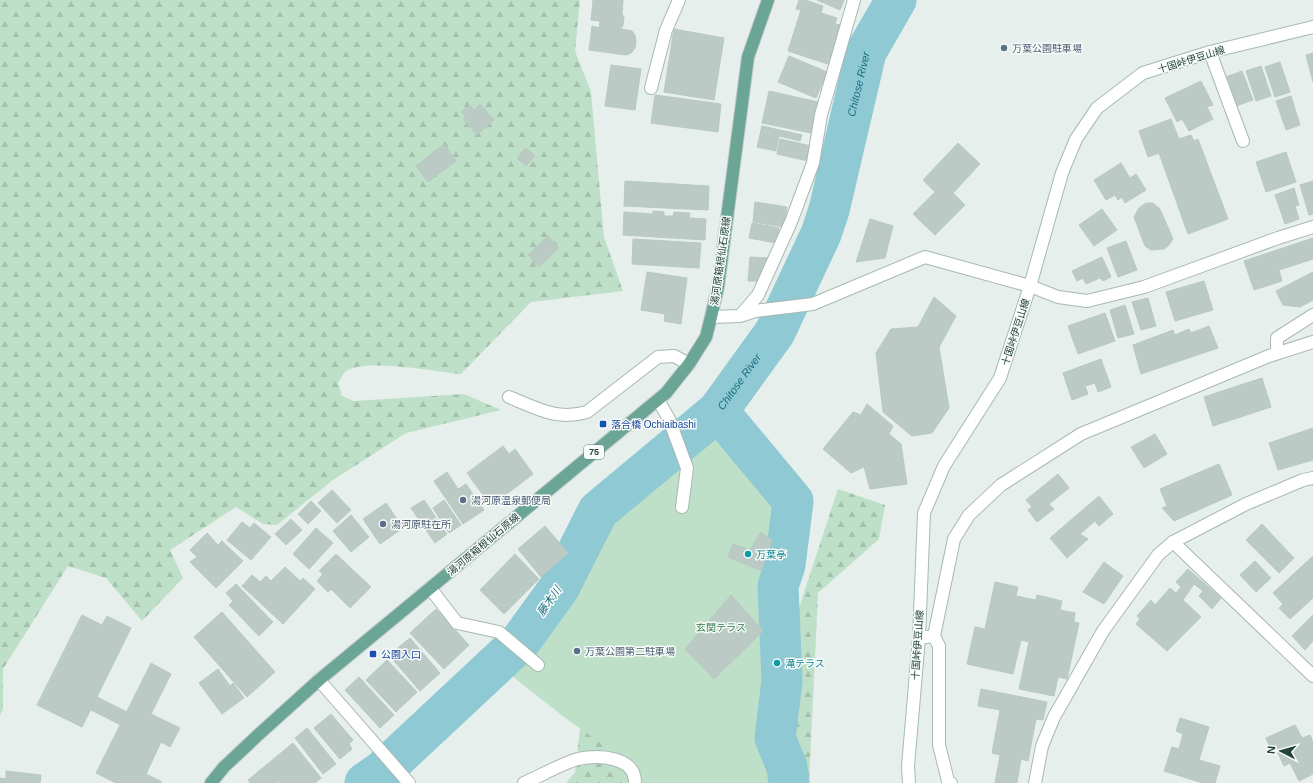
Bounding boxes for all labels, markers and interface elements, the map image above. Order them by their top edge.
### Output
marker: 万葉公園駐車場 [999,43,1009,53]
place label: 万葉公園駐車場 [1012,43,1082,54]
street label: 十国峠伊豆山線 [1156,44,1226,75]
water label: Chitose River [845,49,872,118]
street label: 湯河原箱根仙石原線 [709,216,732,306]
street label: 十国峠伊豆山線 [999,297,1032,367]
water label: Chitose River [715,350,764,412]
marker: 落合橋 Ochiaibashi [598,419,608,429]
place label: 落合橋 Ochiaibashi [611,419,696,430]
road number: 75 [584,445,604,459]
marker: 湯河原温泉郵便局 [458,495,468,505]
place label: 湯河原温泉郵便局 [471,495,551,506]
street label: 湯河原箱根仙石原線 [445,511,521,578]
marker: 湯河原駐在所 [378,519,388,529]
place label: 湯河原駐在所 [391,519,451,530]
marker: 万葉亭 [743,549,753,559]
place label: 万葉亭 [756,549,786,560]
water label: 藤木川 [535,583,564,618]
street label: 十国峠伊豆山線 [910,610,925,680]
park label: 玄関テラス [696,622,746,633]
marker: 万葉公園第二駐車場 [572,646,582,656]
place label: 万葉公園第二駐車場 [585,646,675,657]
marker: 公園入口 [368,649,378,659]
place label: 公園入口 [381,649,421,660]
marker: 滝テラス [772,658,782,668]
place label: 滝テラス [785,658,825,669]
north arrow [1261,731,1301,771]
text: N [1265,745,1277,755]

